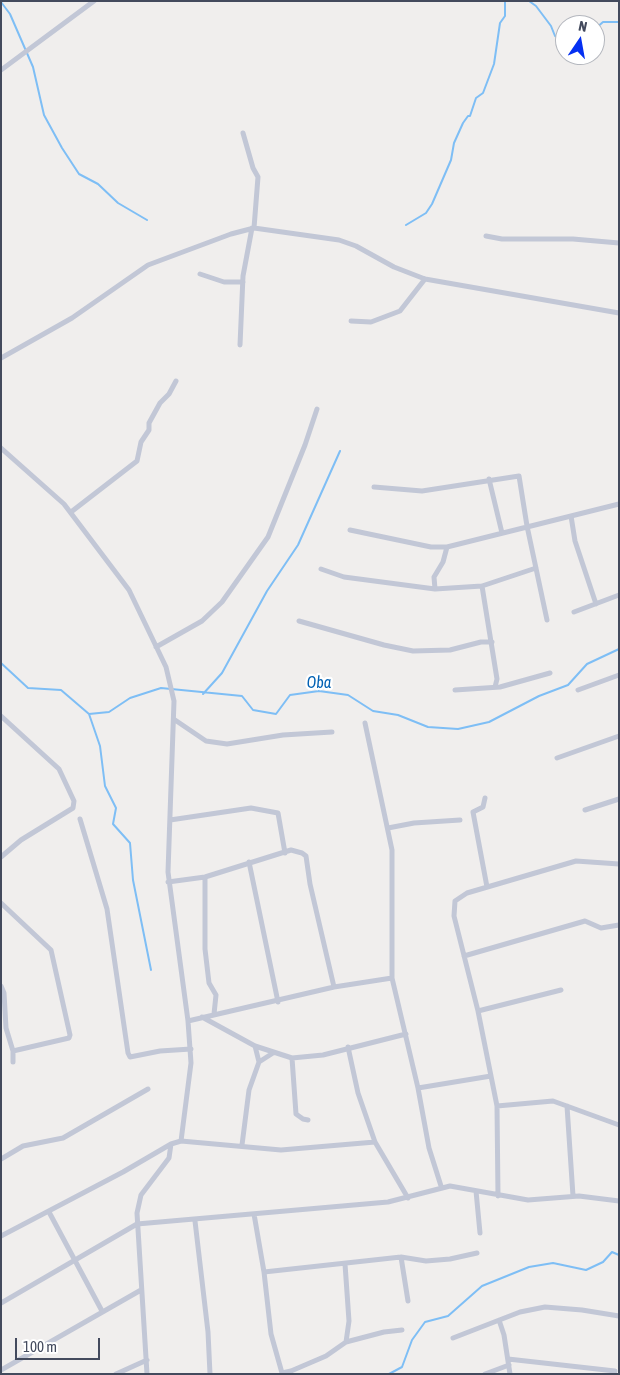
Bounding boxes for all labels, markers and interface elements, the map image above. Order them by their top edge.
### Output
north arrow [555,15,605,65]
text: N [577,18,589,35]
water label: Oba [307,673,331,693]
scale bar [18,1328,102,1360]
text: 100 m [23,1338,57,1355]

